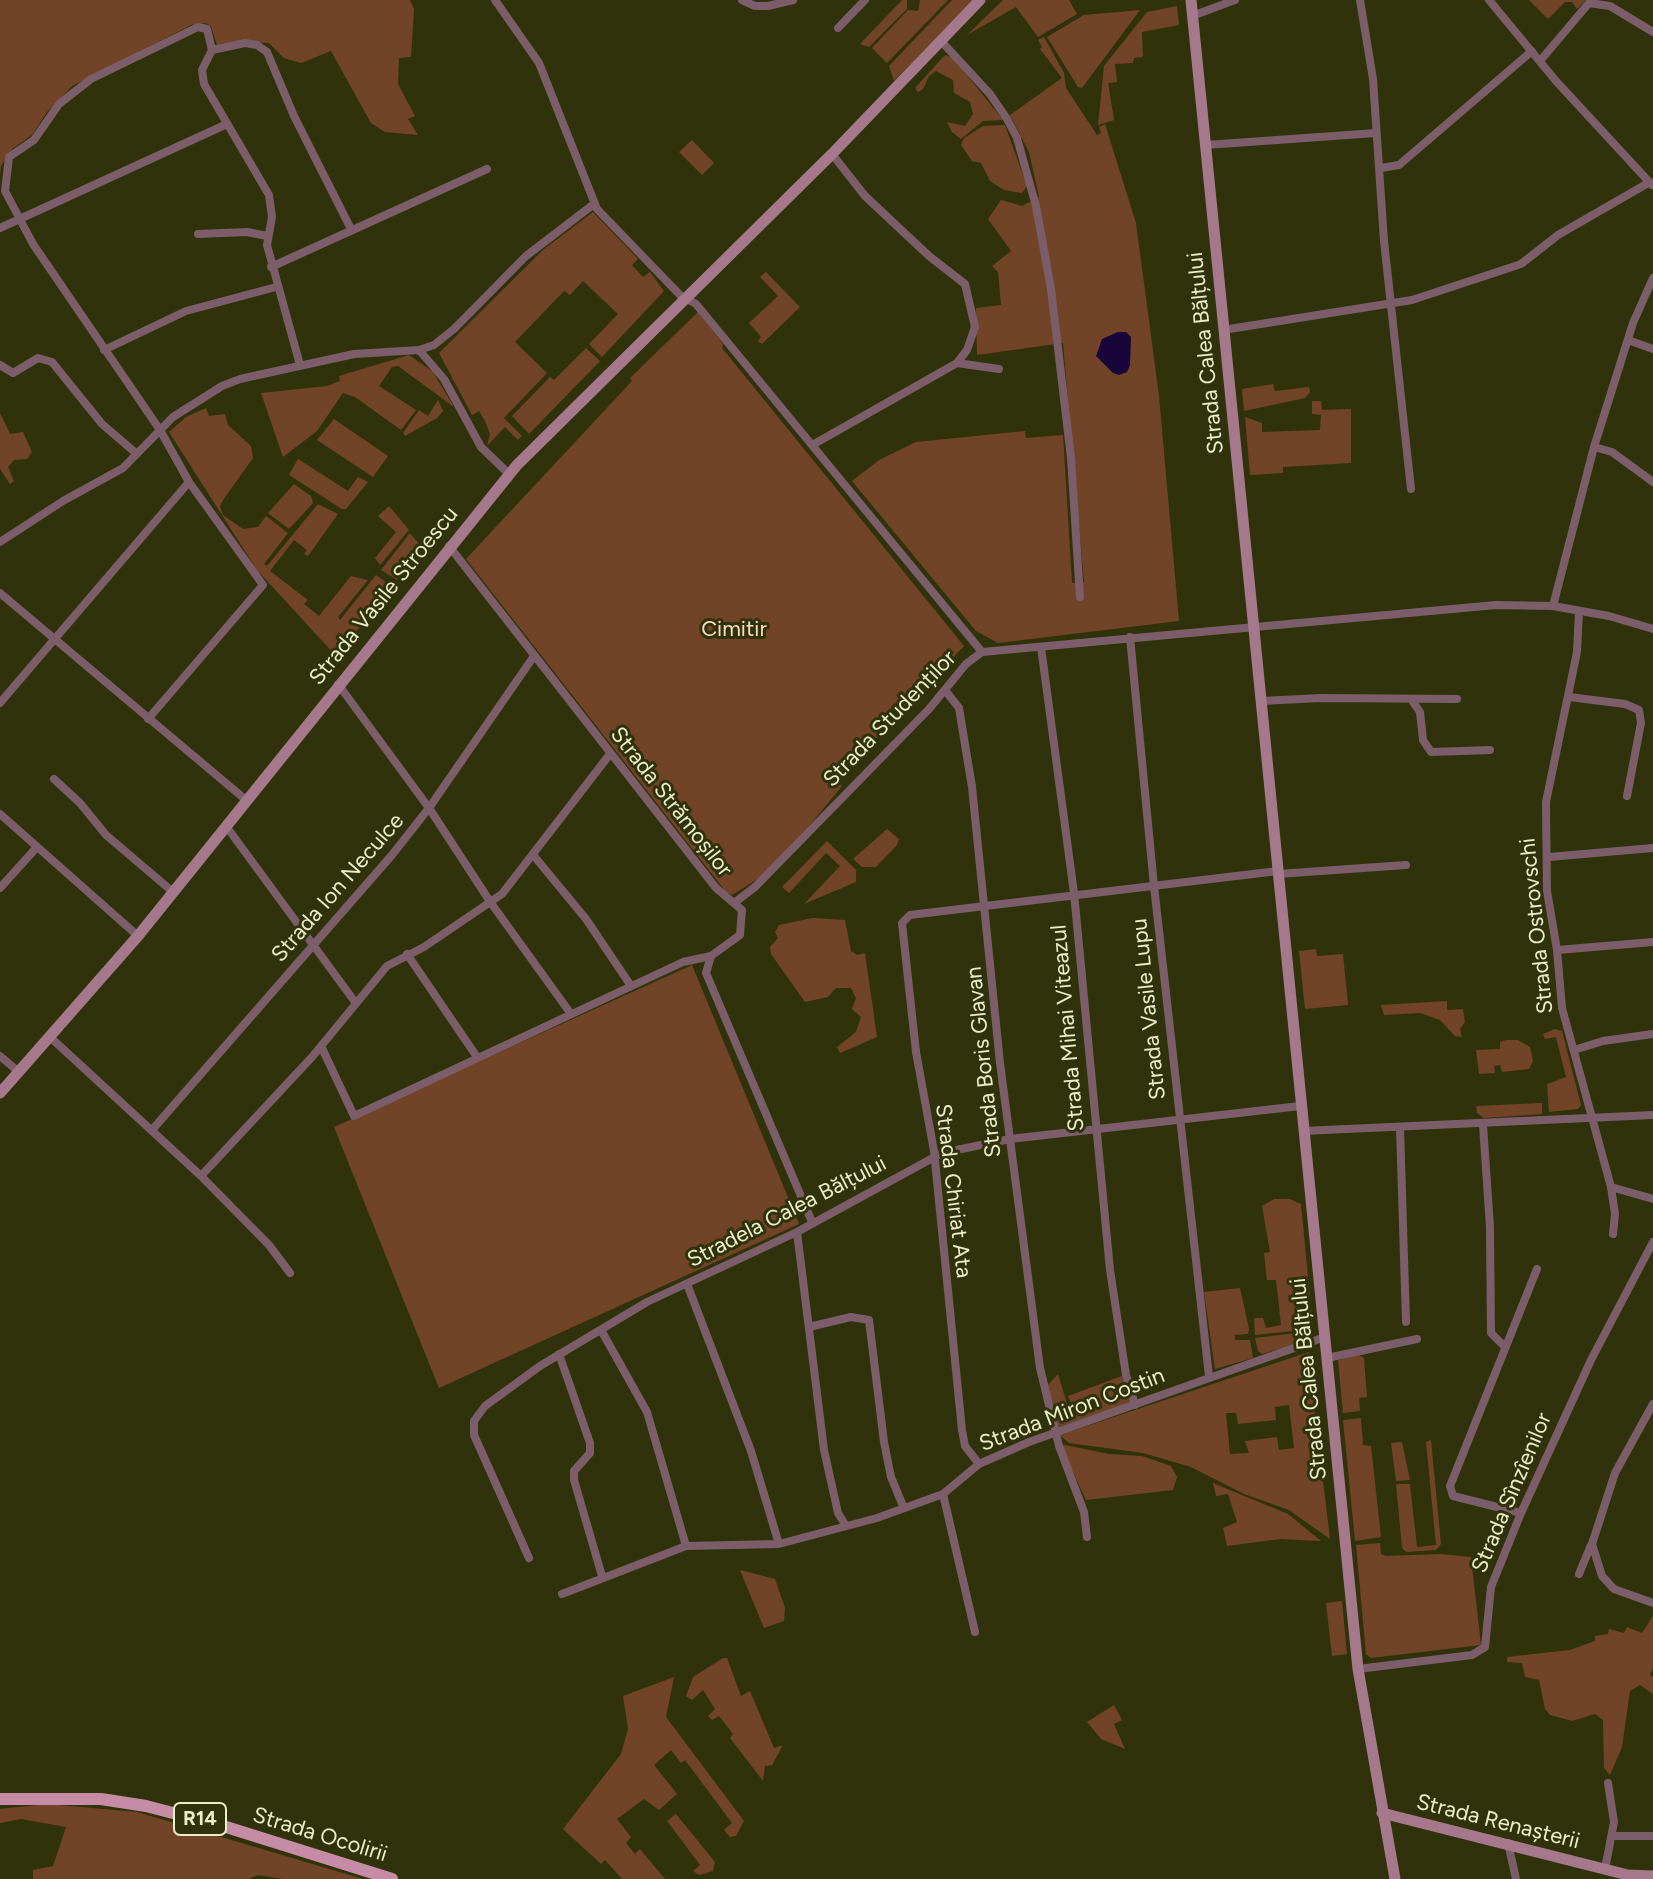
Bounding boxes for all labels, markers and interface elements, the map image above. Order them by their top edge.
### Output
street label: Strada Calea Bălțului [1182,251,1230,455]
street label: Strada Vasile Stroescu [304,502,464,690]
park label: Cimitir [701,617,767,643]
street label: Strada Studenților [818,645,962,793]
street label: Strada Strămoșilor [604,722,738,882]
street label: Strada Ion Neculce [266,808,410,968]
street label: Strada Ostrovschi [1515,837,1559,1015]
street label: Strada Vasile Lupu [1126,917,1172,1101]
street label: Strada Mihai Viteazul [1046,923,1090,1133]
street label: Strada Boris Glavan [961,965,1007,1159]
street label: Strada Chiriat Ata [929,1102,977,1280]
street label: Stradela Calea Bălțului [683,1150,891,1274]
street label: Strada Calea Bălțului [1285,1277,1333,1481]
street label: Strada Miron Costin [976,1363,1168,1457]
street label: Strada Sînzîenilor [1466,1409,1558,1577]
street label: Strada Renașterii [1414,1789,1582,1855]
street label: Strada Ocolirii [250,1802,390,1868]
road number: R14 [174,1803,226,1835]

